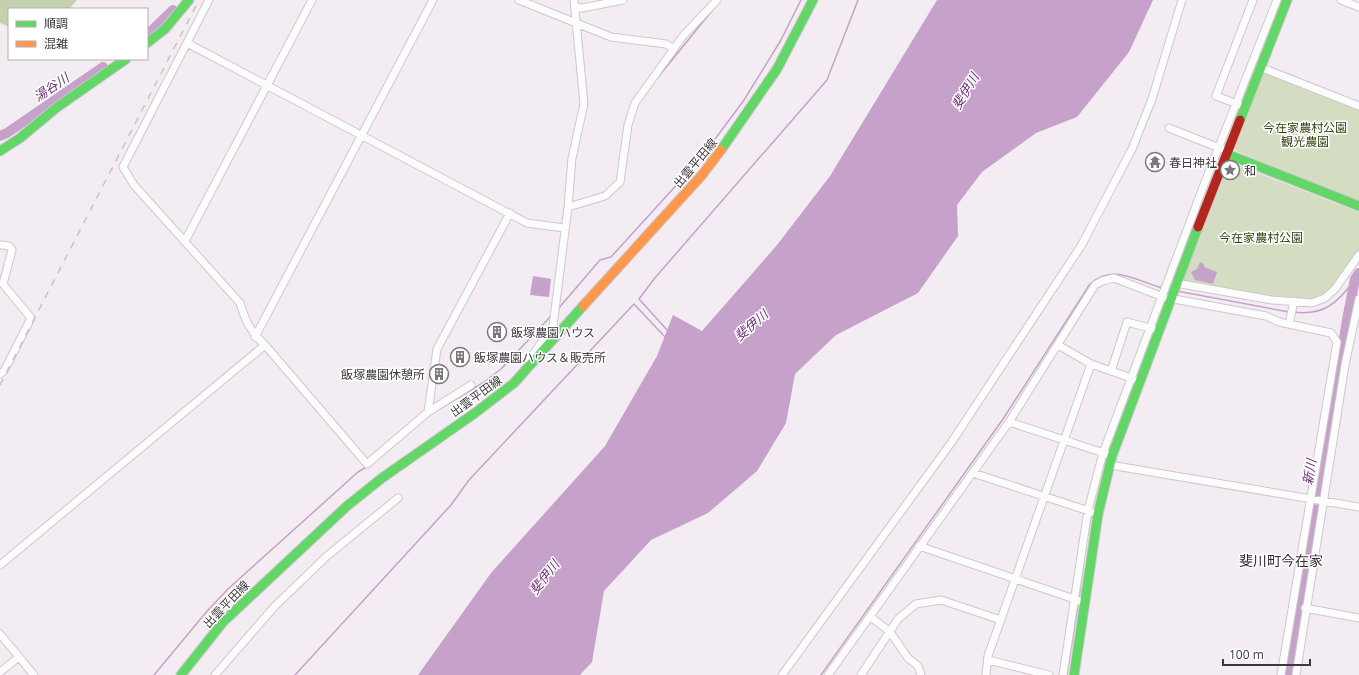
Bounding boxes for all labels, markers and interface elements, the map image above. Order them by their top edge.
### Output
legend [8,8,148,60]
text: 順調 [44,15,68,32]
text: 混雑 [44,35,68,52]
water label: 湯谷川 [30,68,74,105]
water label: 斐伊川 [947,68,984,112]
park label: 今在家農村公園 観光農園 [1263,119,1347,150]
street label: 出雲平田線 [669,135,721,191]
temple icon: 春日神社 [1144,151,1166,173]
place label: 春日神社 [1169,154,1217,171]
place icon: 和 [1219,159,1241,181]
place label: 和 [1244,162,1256,179]
park label: 今在家農村公園 [1219,229,1303,246]
water label: 斐伊川 [730,304,773,345]
building icon: 飯塚農園ハウス [486,321,508,343]
place label: 飯塚農園ハウス [511,324,595,341]
building icon: 飯塚農園ハウス＆販売所 [449,346,471,368]
place label: 飯塚農園ハウス＆販売所 [474,349,606,366]
building icon: 飯塚農園休憩所 [428,363,450,385]
place label: 飯塚農園休憩所 [341,366,425,383]
street label: 出雲平田線 [447,371,505,421]
water label: 新川 [1298,456,1320,486]
district label: 斐川町今在家 [1239,551,1323,570]
water label: 斐伊川 [525,555,564,598]
street label: 出雲平田線 [199,577,253,631]
scale bar [1223,641,1310,667]
text: 100 m [1229,646,1264,663]

